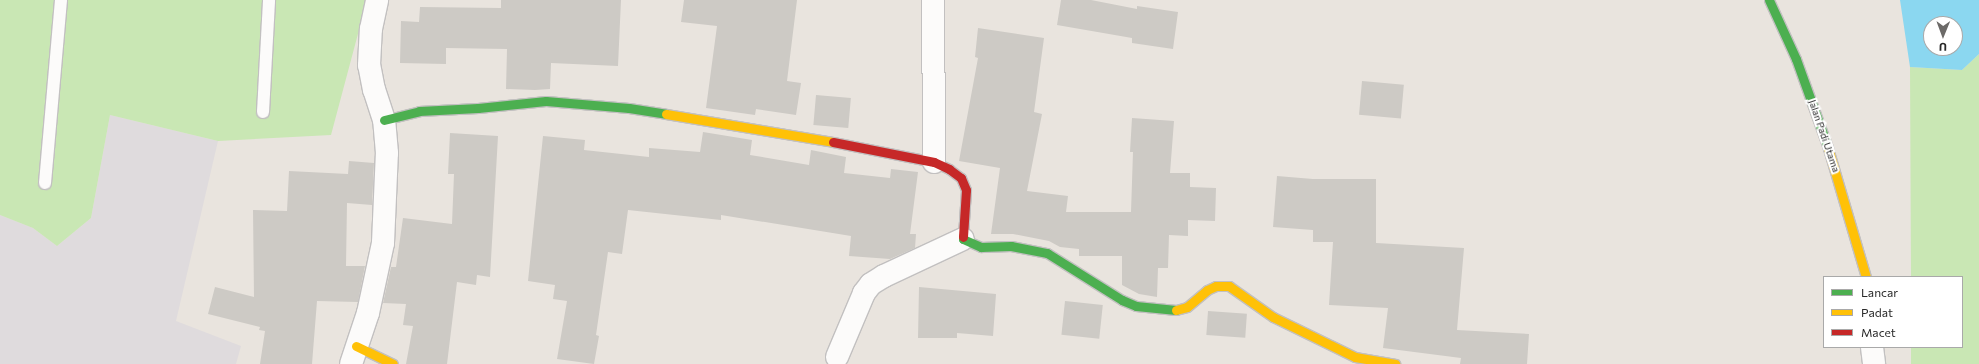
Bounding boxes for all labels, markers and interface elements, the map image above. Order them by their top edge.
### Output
north arrow [1923,16,1963,56]
text: U [1939,41,1947,54]
street label: Jalan Padi Utama [1806,98,1842,174]
legend [1823,276,1963,348]
text: Lancar [1861,285,1898,299]
text: Padat [1861,305,1893,319]
text: Macet [1861,325,1896,339]

